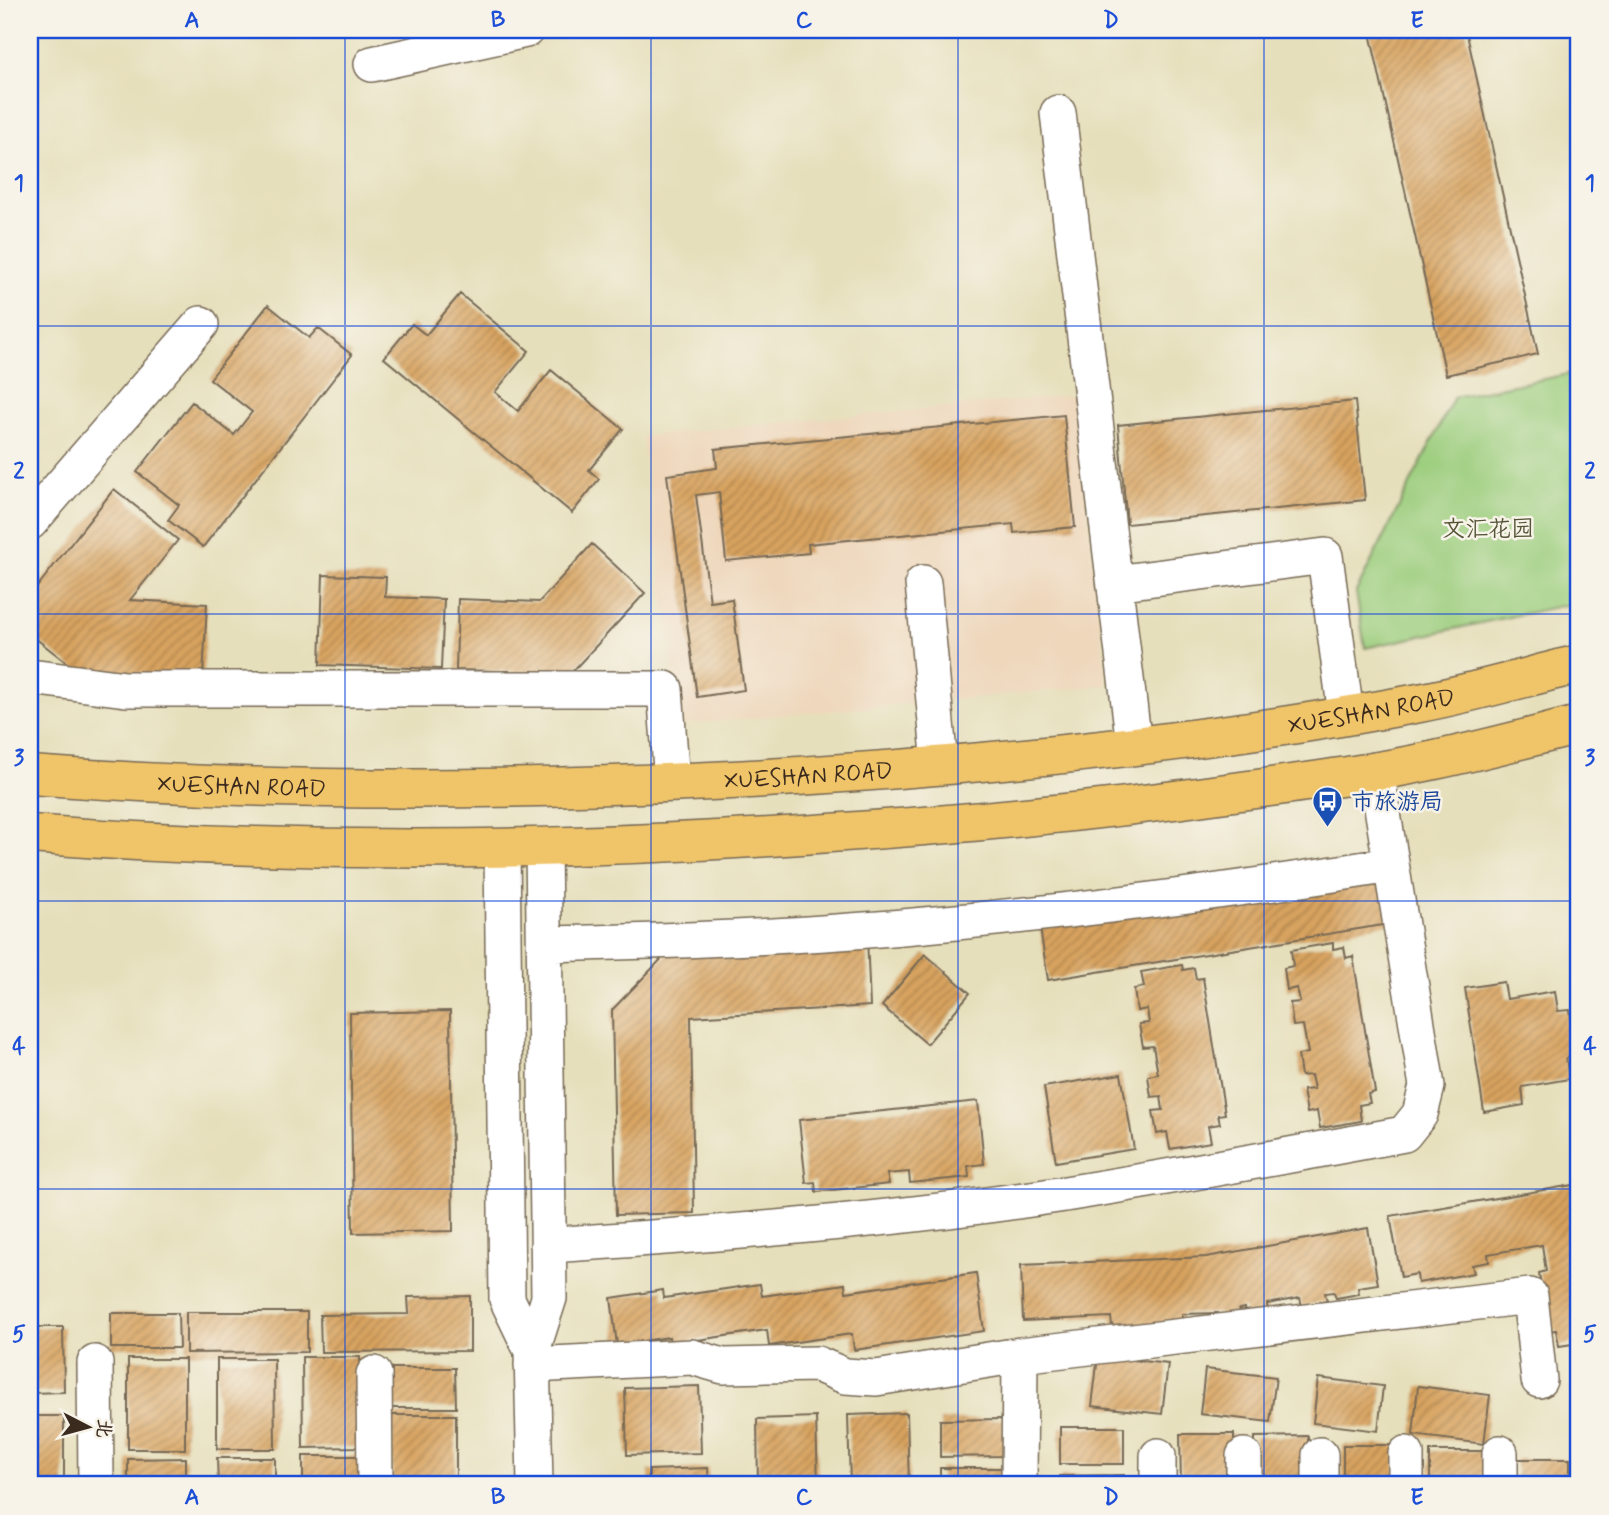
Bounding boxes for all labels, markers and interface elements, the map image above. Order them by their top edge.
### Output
text: A [184,6,200,36]
text: B [491,6,506,36]
text: C [796,6,813,36]
text: D [1103,6,1119,36]
text: E [1410,6,1424,36]
text: 1 [14,169,24,199]
text: 1 [1585,169,1595,199]
text: 2 [13,457,25,487]
text: 2 [1584,457,1596,487]
park label: 文汇花园 [1442,515,1534,545]
street label: XUESHAN ROAD [1286,683,1458,742]
text: 3 [14,744,25,774]
text: 3 [1585,744,1596,774]
street label: XUESHAN ROAD [723,757,894,797]
street label: XUESHAN ROAD [157,770,326,805]
bus stop icon: 市旅游局 [1311,784,1345,828]
place label: 市旅游局 [1351,788,1443,818]
text: 4 [12,1032,26,1062]
text: 4 [1583,1032,1597,1062]
text: 5 [12,1320,26,1350]
text: 5 [1583,1320,1597,1350]
north arrow [52,1392,122,1462]
text: 北 [90,1418,117,1439]
text: A [184,1483,200,1513]
text: B [491,1483,506,1513]
text: C [796,1483,813,1513]
text: D [1103,1483,1119,1513]
text: E [1410,1483,1424,1513]

